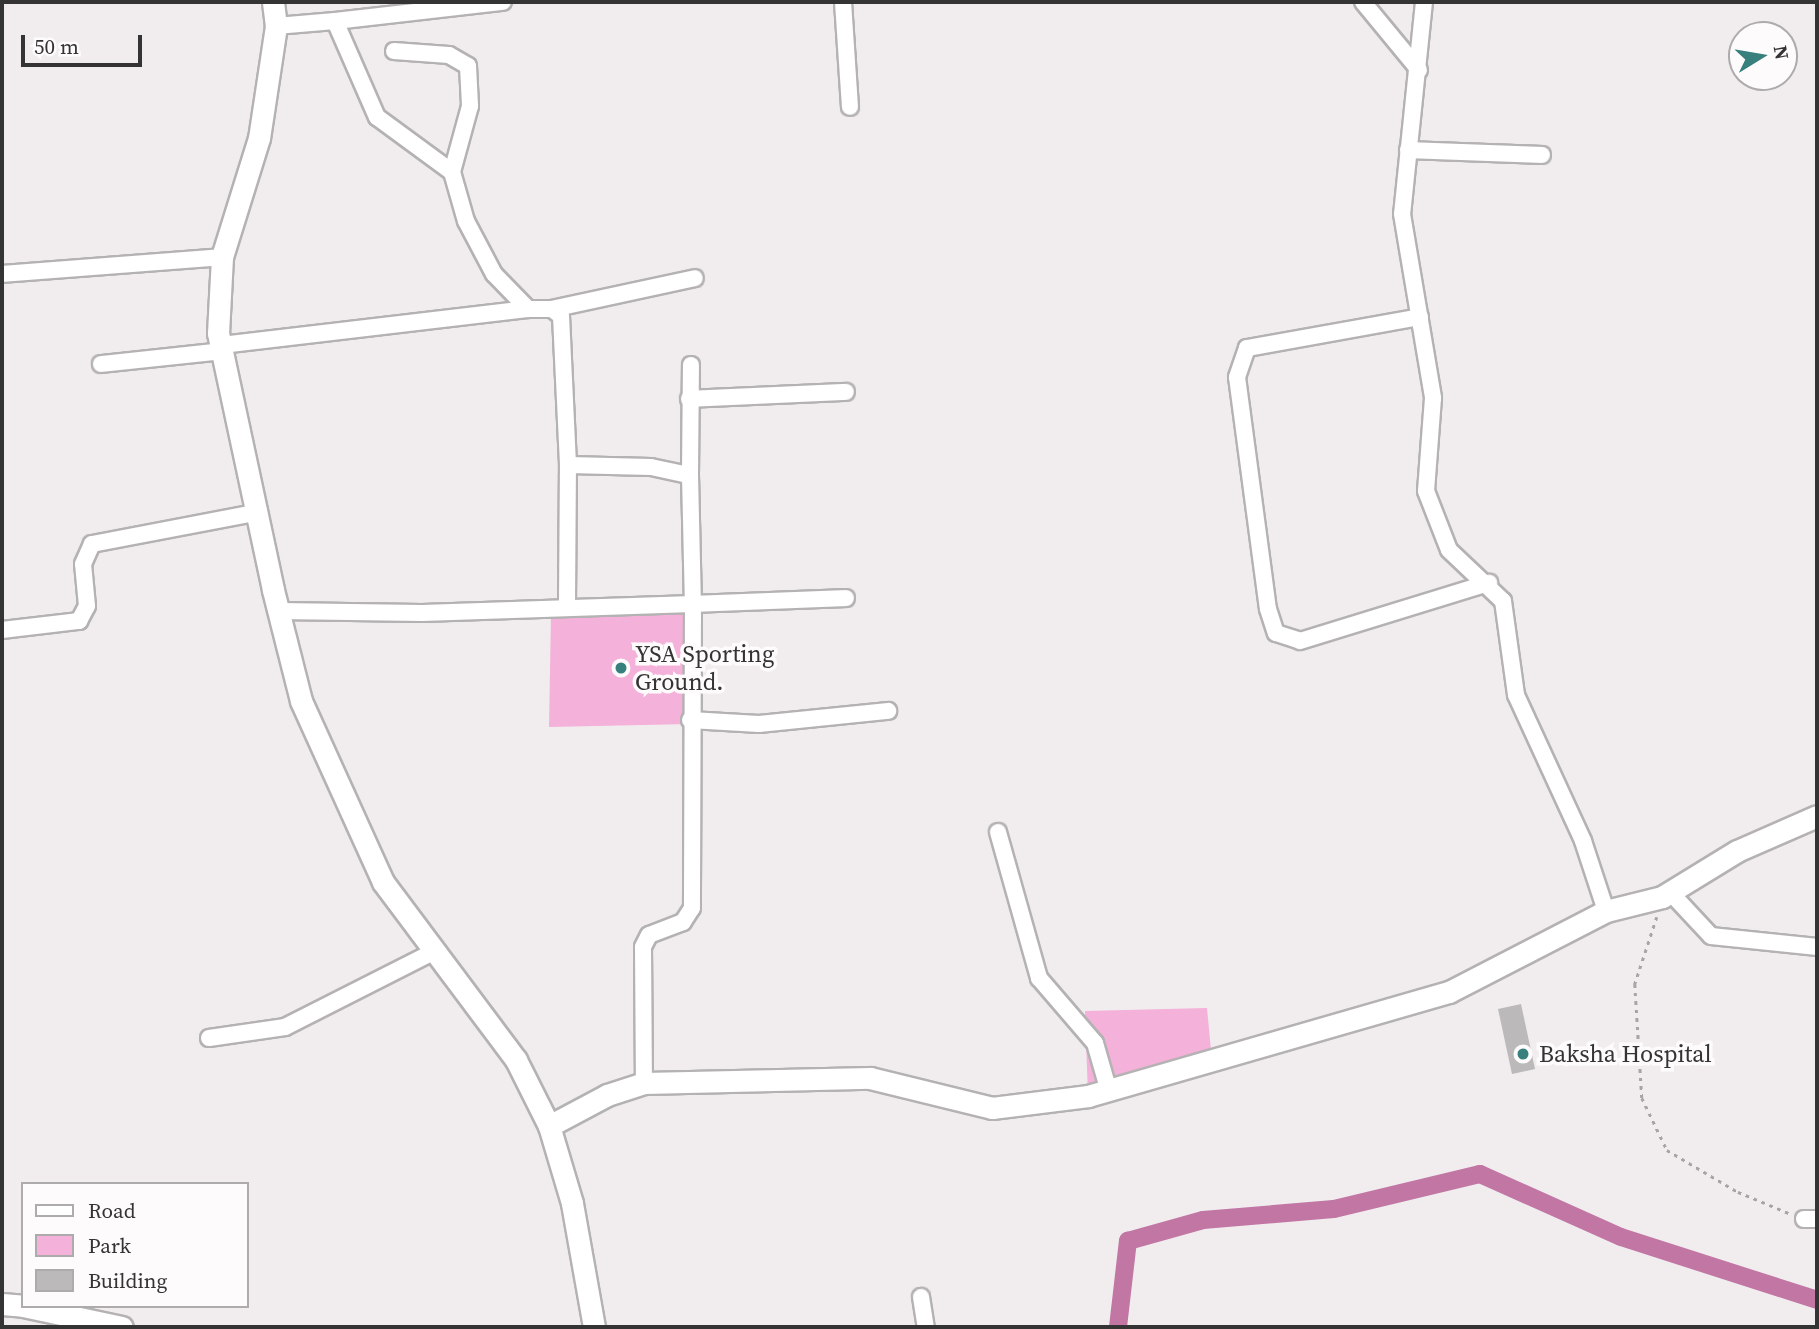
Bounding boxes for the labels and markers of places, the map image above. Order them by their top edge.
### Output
place label: YSA Sporting Ground. [635,640,774,696]
marker: YSA Sporting Ground. [613,660,629,676]
place label: Baksha Hospital [1539,1040,1712,1068]
marker: Baksha Hospital [1513,1044,1533,1064]

